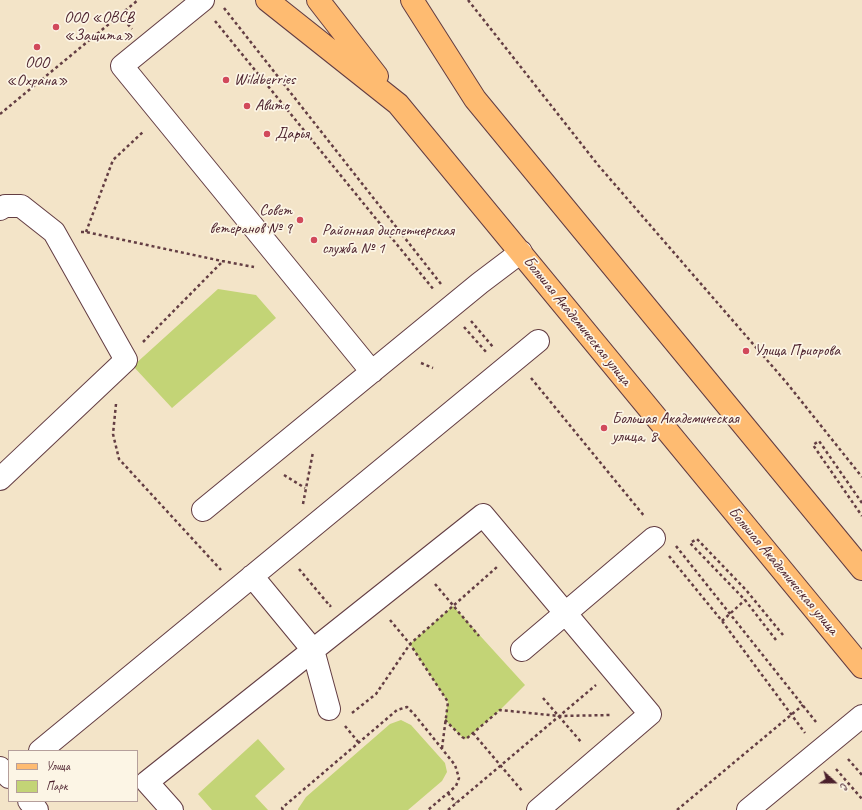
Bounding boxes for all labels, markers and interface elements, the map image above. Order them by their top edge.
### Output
place label: ООО «ОВСВ «Защита» [64,8,134,46]
marker: ООО «ОВСВ «Защита» [51,22,61,32]
marker: ООО «Охрана» [32,42,42,52]
place label: ООО «Охрана» [6,53,68,91]
place label: Wildberries [234,70,295,90]
marker: Wildberries [221,75,231,85]
place label: Авито [255,96,289,116]
marker: Авито [242,101,252,111]
place label: Дарья [275,124,309,144]
marker: Дарья [262,129,272,139]
place label: Совет ветеранов № 9 [210,201,292,239]
marker: Совет ветеранов № 9 [295,215,305,225]
place label: Районная диспетчерская служба № 1 [322,221,454,259]
marker: Районная диспетчерская служба № 1 [309,235,319,245]
street label: Большая Академическая улица [519,252,635,390]
place label: Улица Приорова [754,341,840,361]
marker: Улица Приорова [741,346,751,356]
place label: Большая Академическая улица, 8 [612,409,739,447]
marker: Большая Академическая улица, 8 [599,423,609,433]
street label: Большая Академическая улица [724,503,842,639]
legend [8,750,138,802]
text: Улица [46,758,70,774]
north arrow [814,762,854,802]
text: Парк [46,778,67,794]
text: С [838,781,853,791]

